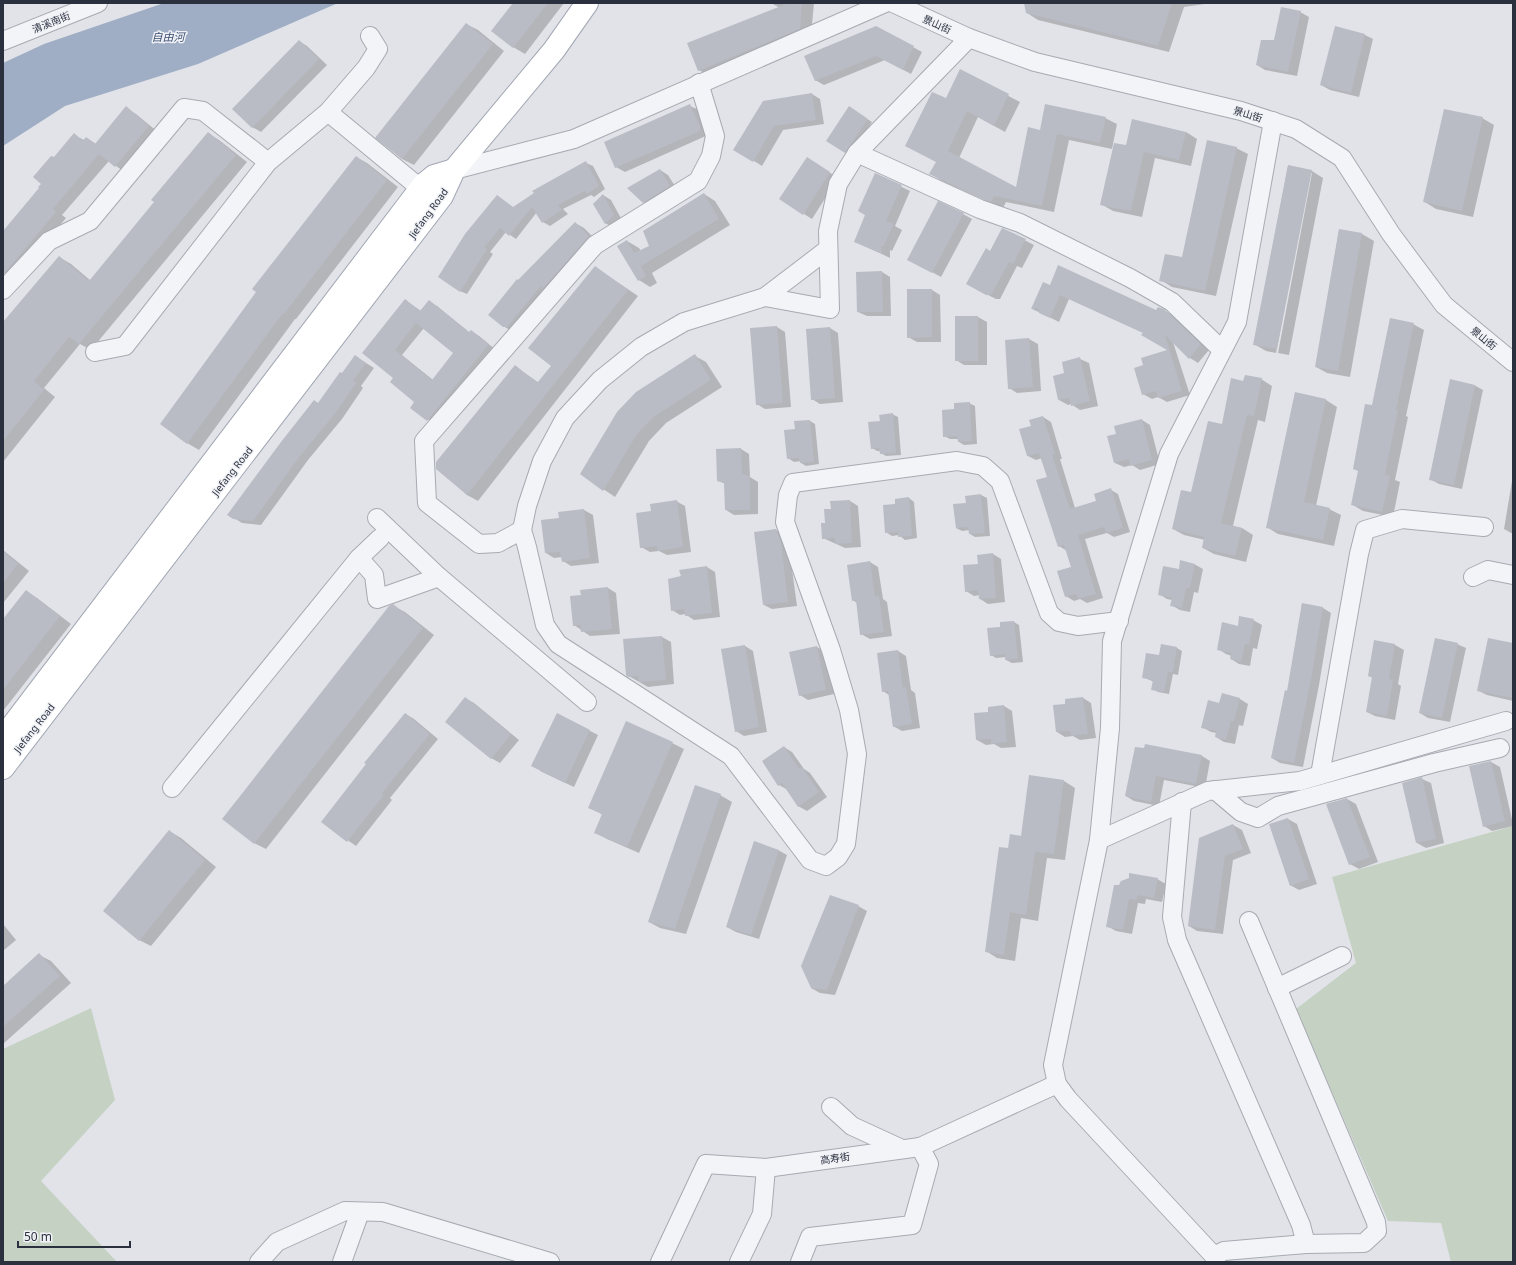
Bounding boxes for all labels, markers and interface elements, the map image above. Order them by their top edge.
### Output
street label: 清溪南街 [30,8,72,36]
street label: 景山街 [920,12,954,36]
water label: 自由河 [152,29,186,44]
street label: 景山街 [1232,103,1264,125]
street label: Jiefang Road [404,185,451,242]
street label: 景山街 [1468,323,1500,353]
street label: Jiefang Road [208,443,256,499]
street label: Jiefang Road [10,700,58,756]
street label: 高寿街 [819,1149,851,1167]
scale bar [18,1223,130,1249]
text: 50 m [24,1228,52,1245]

